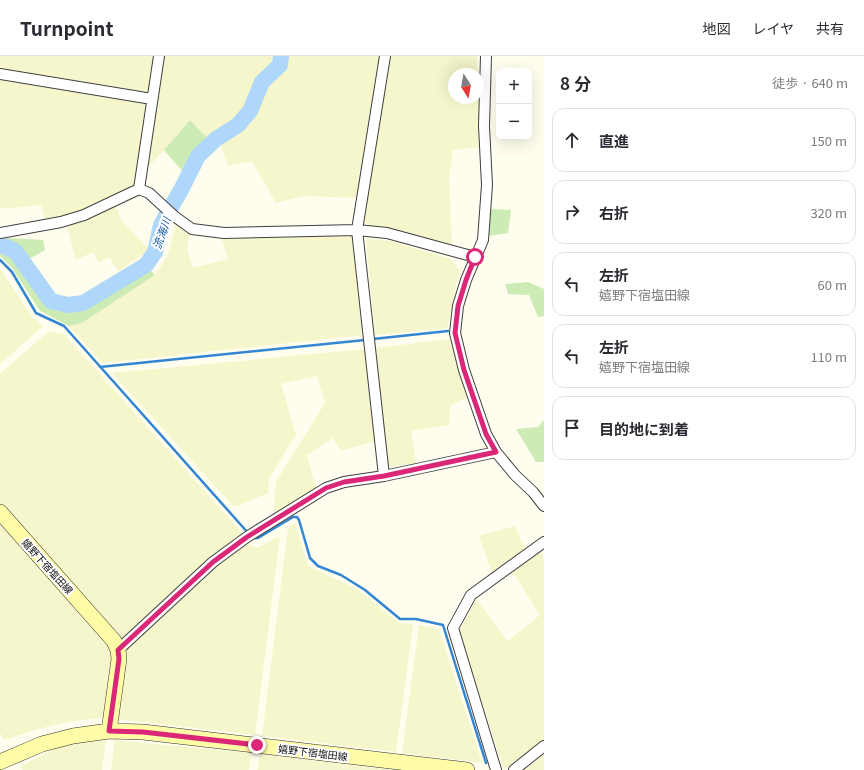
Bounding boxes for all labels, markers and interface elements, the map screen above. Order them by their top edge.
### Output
text: Turnpoint [20,14,114,41]
text: 地図 [702,18,730,38]
text: レイヤ [752,18,794,38]
text: 共有 [816,18,844,38]
north arrow [448,68,484,104]
map controls [496,68,532,140]
button: + [496,68,532,104]
text: 8 分 [560,70,591,95]
text: 徒歩 · 640 m [772,73,848,92]
button: − [496,104,532,140]
icon: ahead [561,129,583,151]
text: 直進 [599,130,629,151]
text: 150 m [810,131,847,150]
icon: right [561,201,583,223]
text: 右折 [599,202,629,223]
text: 320 m [810,203,847,222]
water label: 流海川 [148,214,174,251]
route start [466,248,484,266]
text: 左折 [599,264,629,285]
icon: left [561,273,583,295]
text: 60 m [818,275,847,294]
text: 嬉野下宿塩田線 [599,285,690,304]
text: 左折 [599,336,629,357]
icon: left [561,345,583,367]
text: 110 m [810,347,847,366]
text: 嬉野下宿塩田線 [599,357,690,376]
icon: arrive [561,417,583,439]
text: 目的地に到着 [599,418,689,439]
street label: 嬉野下宿塩田線 [19,535,77,597]
route end [248,736,266,754]
street label: 嬉野下宿塩田線 [277,740,349,764]

